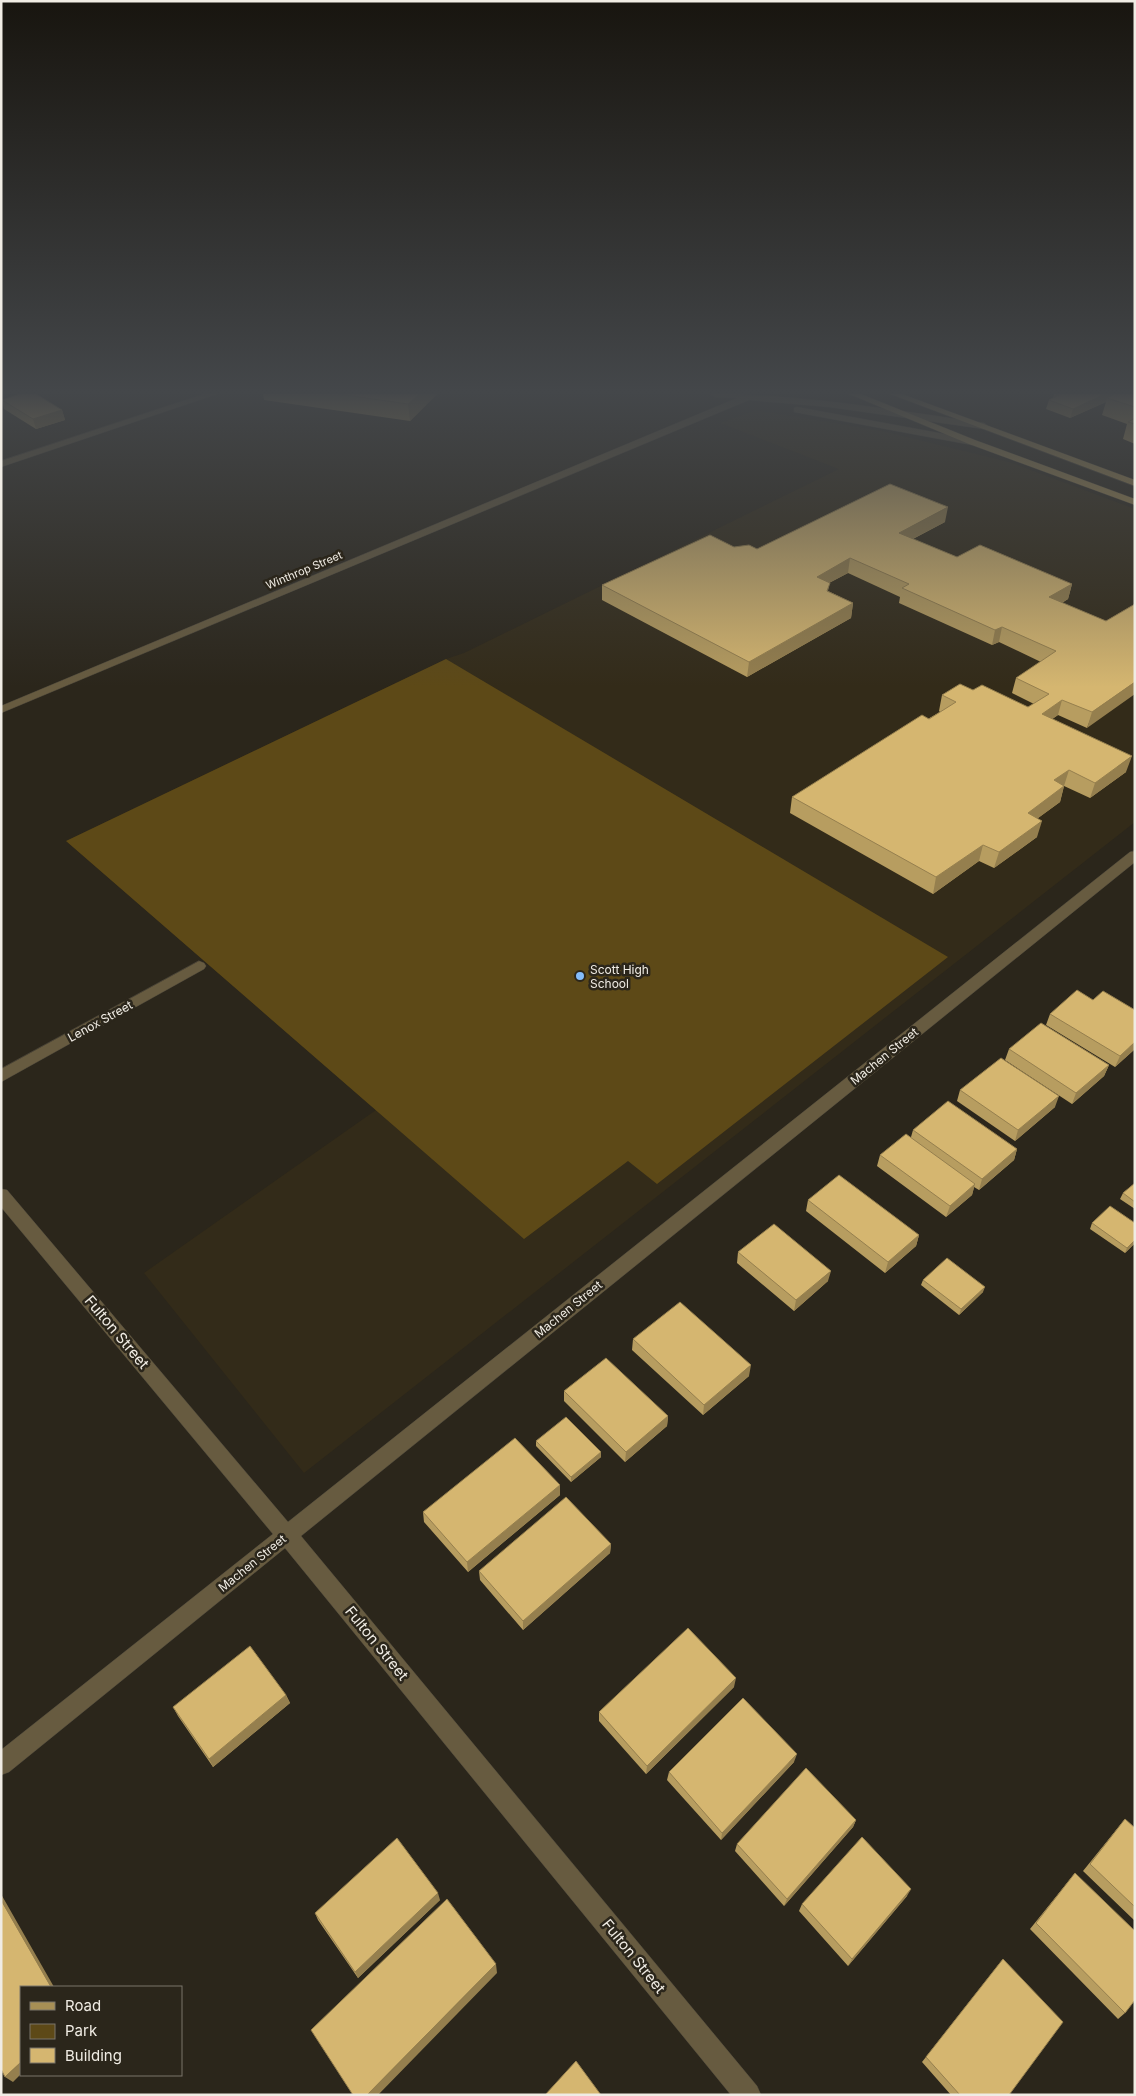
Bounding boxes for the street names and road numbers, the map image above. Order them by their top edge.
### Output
street label: Winthrop Street [264,547,345,592]
street label: Lenox Street [65,997,135,1045]
street label: Machen Street [847,1024,921,1088]
street label: Machen Street [531,1277,605,1341]
street label: Fulton Street [81,1291,153,1373]
street label: Machen Street [215,1531,289,1595]
street label: Fulton Street [341,1602,413,1684]
street label: Fulton Street [598,1915,670,1997]

